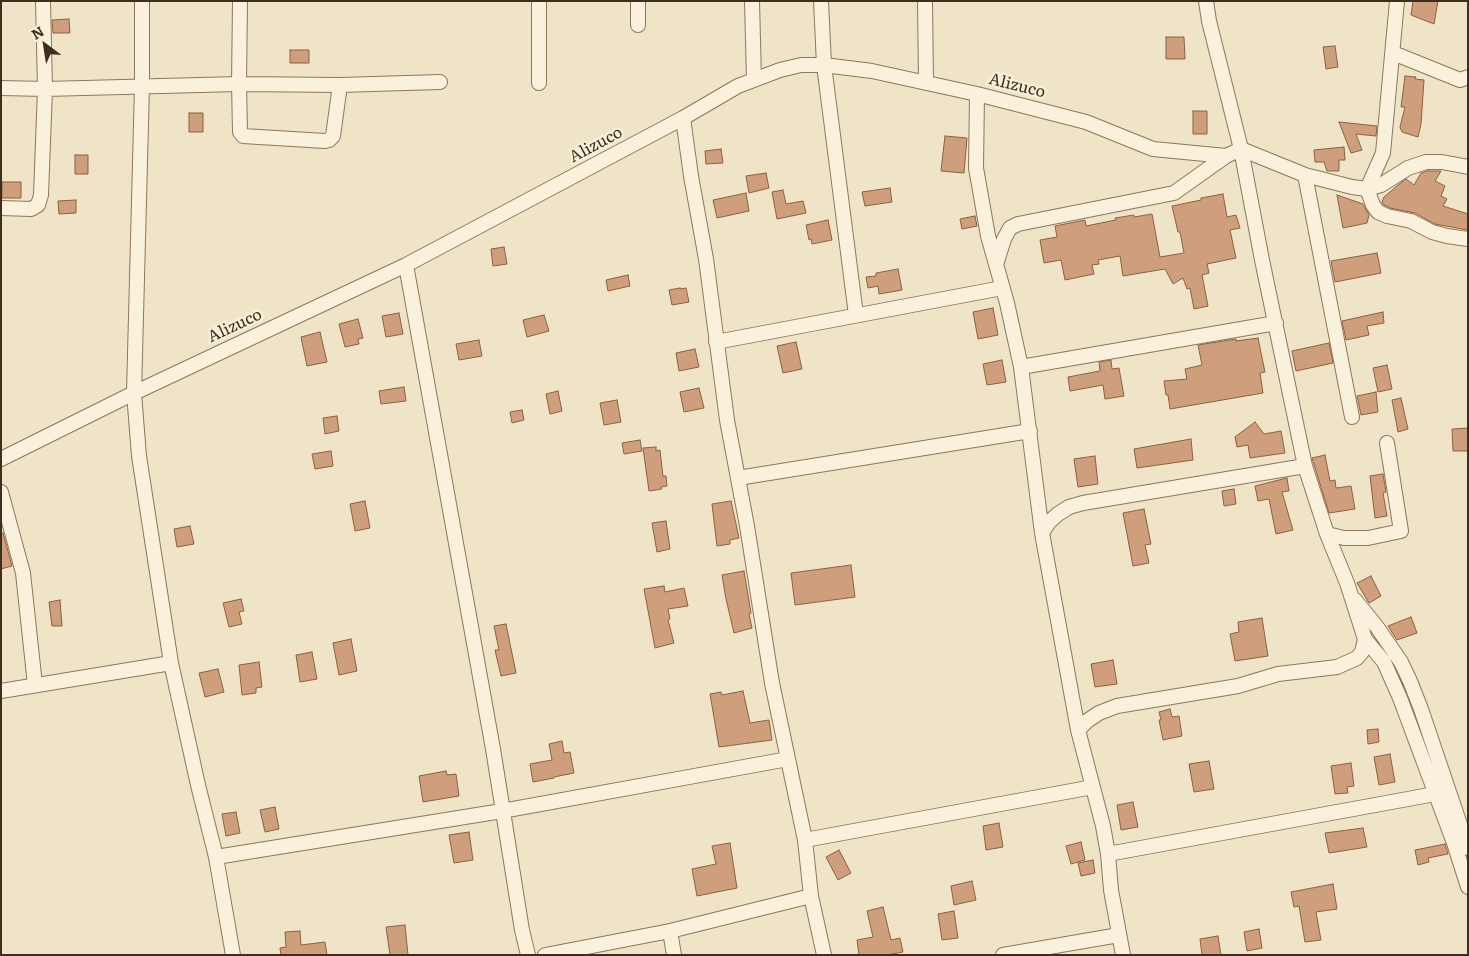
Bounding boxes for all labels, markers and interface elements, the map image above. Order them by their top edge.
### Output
north arrow [20,20,70,70]
text: N [27,21,47,44]
street label: Alizuco [987,70,1047,102]
street label: Alizuco [566,123,626,167]
street label: Alizuco [205,305,265,347]

